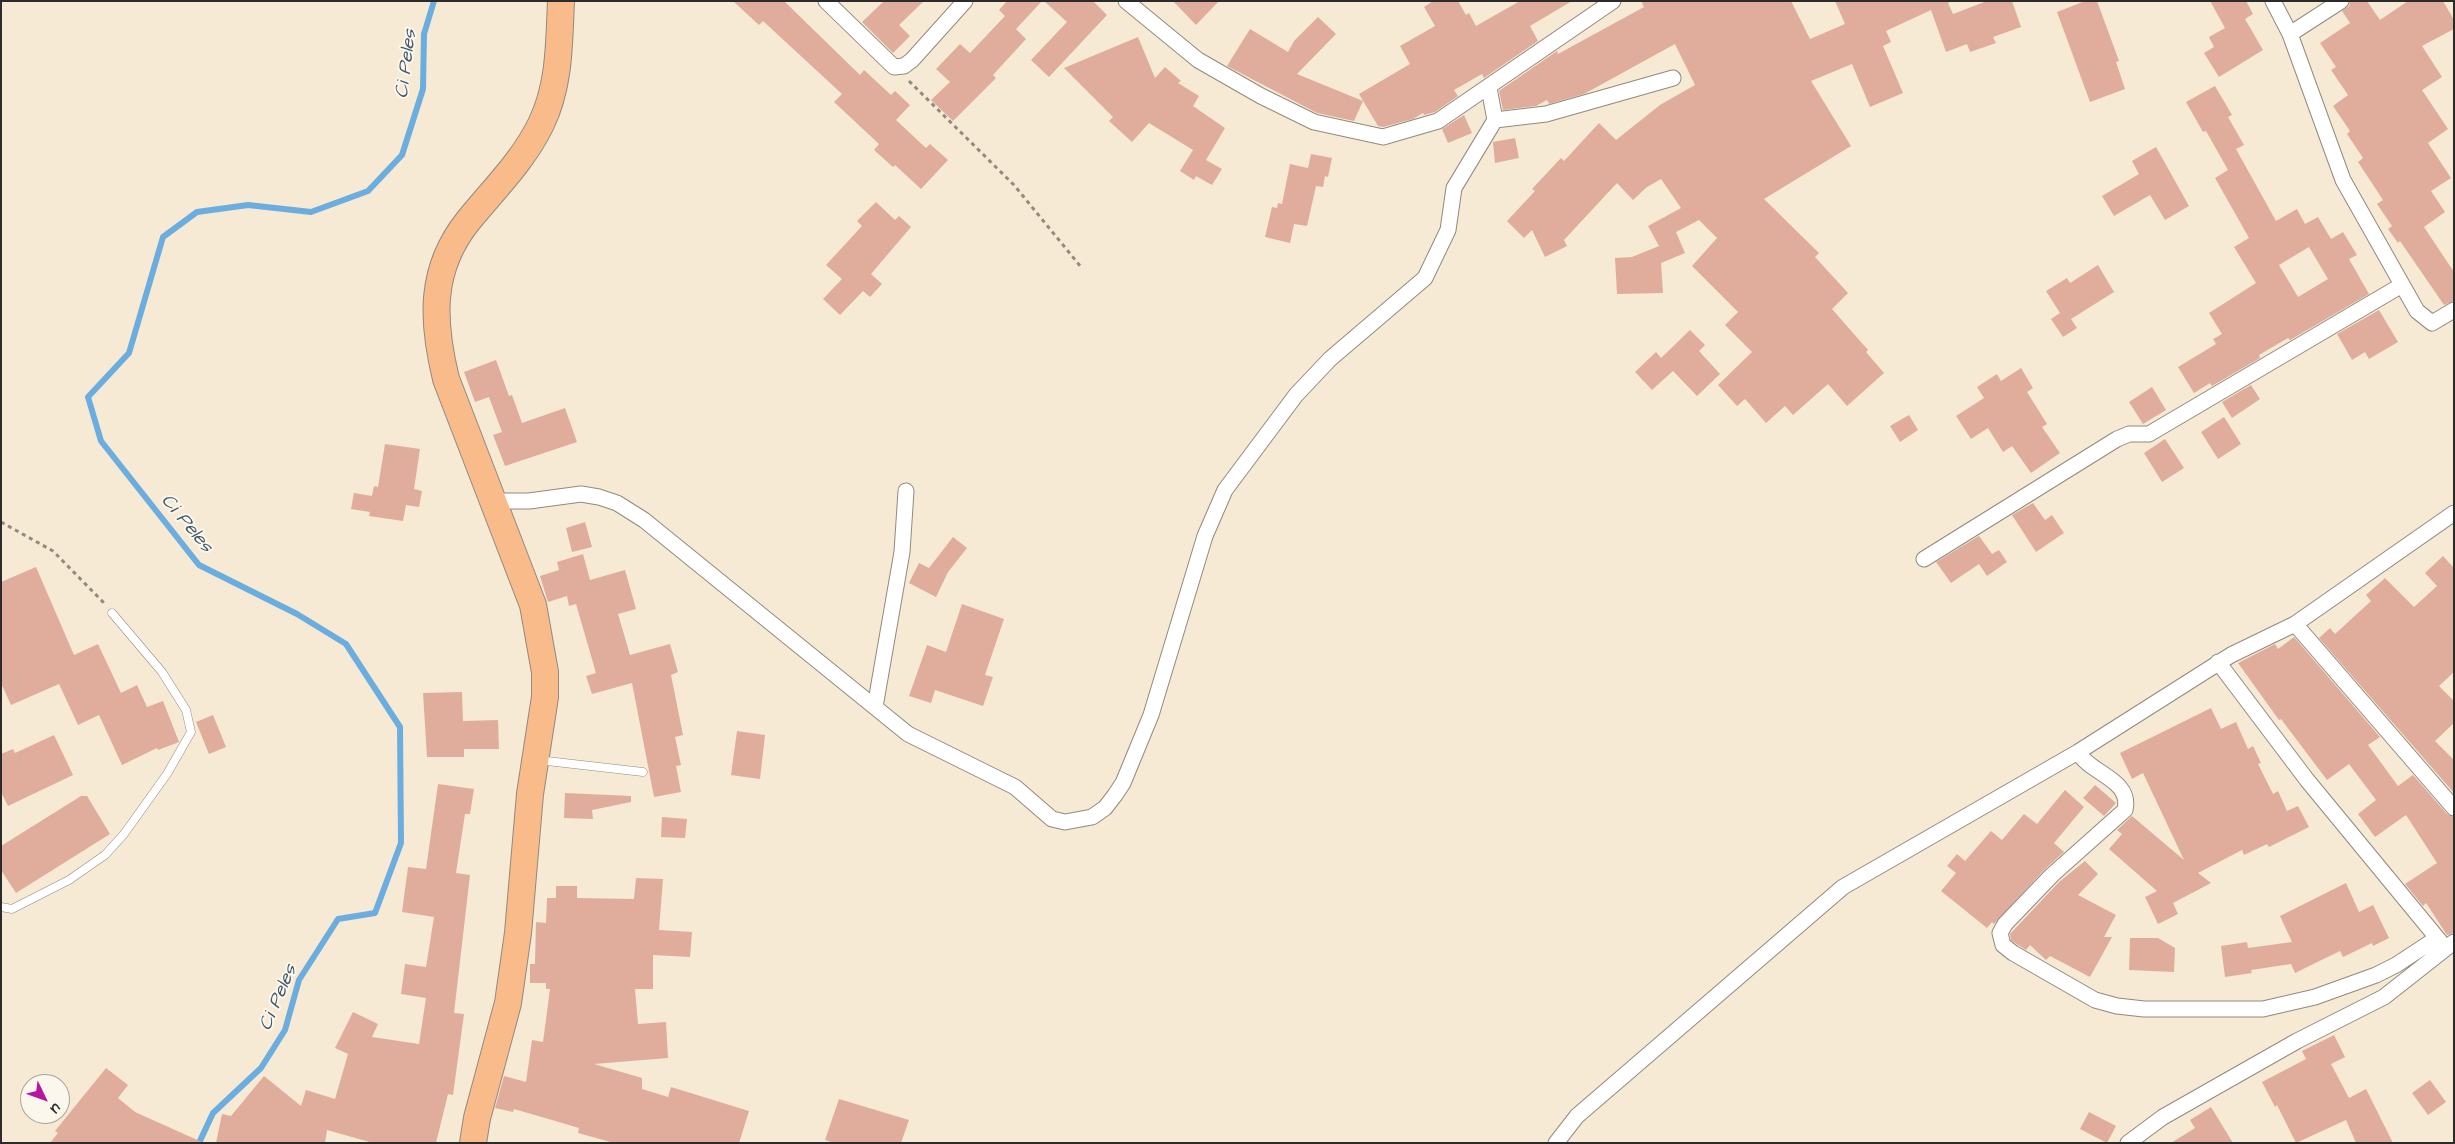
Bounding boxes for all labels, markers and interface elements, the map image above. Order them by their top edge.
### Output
water label: Ci Peles [391,28,423,100]
water label: Ci Peles [155,490,217,558]
water label: Ci Peles [255,962,303,1034]
north arrow [20,1074,70,1124]
text: U [45,1099,65,1118]

